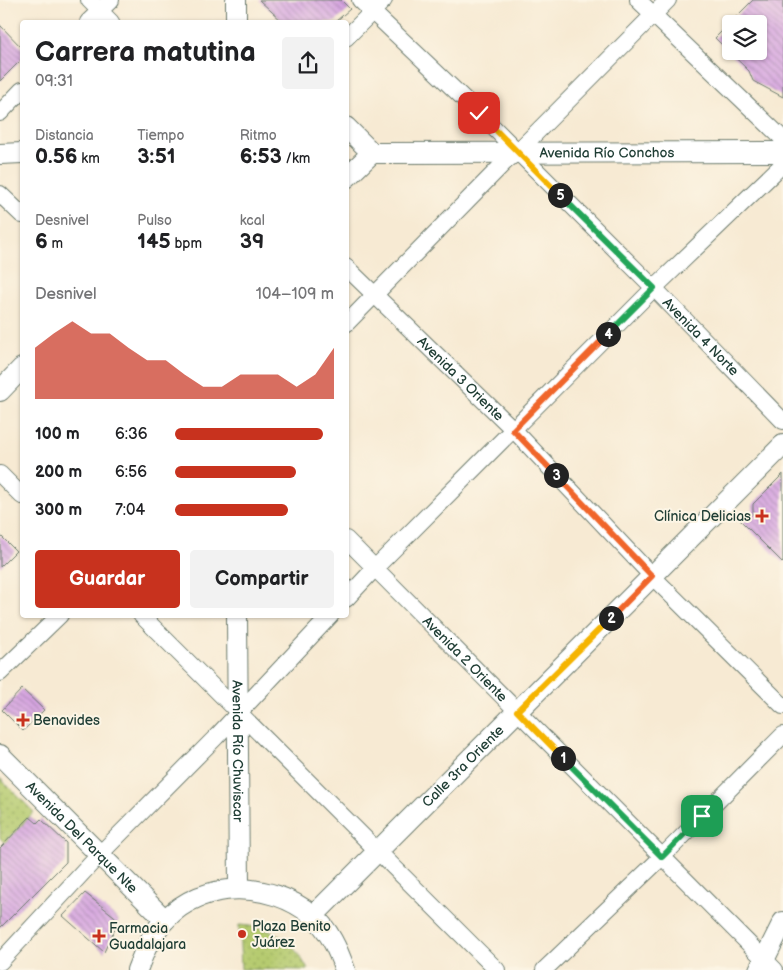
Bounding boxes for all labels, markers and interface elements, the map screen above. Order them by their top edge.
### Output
map controls [722,15,767,60]
button: layers [722,15,767,60]
text: Carrera matutina [35,36,256,69]
button: share [282,37,334,89]
text: 09:31 [35,72,73,91]
pin [458,92,500,134]
icon: check [465,99,493,127]
text: Distancia [35,127,94,144]
text: Tiempo [137,127,184,144]
text: Ritmo [240,127,277,144]
text: 0.56 [35,144,78,169]
text: 3:51 [137,144,176,169]
text: 6:53 [240,144,282,169]
street label: Avenida Río Conchos [539,144,675,161]
text: km [78,150,100,167]
text: /km [282,150,310,167]
pin: 5 [548,182,572,208]
text: 5 [556,187,565,204]
text: Desnivel [35,212,89,229]
text: Pulso [137,212,172,229]
text: kcal [240,212,265,229]
text: 6 [35,229,48,254]
text: 145 [137,229,171,254]
text: 39 [240,229,264,254]
text: m [48,235,63,252]
text: bpm [171,235,202,252]
text: Desnivel [35,285,97,304]
text: 104–109 m [256,285,334,304]
street label: Avenida 4 Norte [659,294,743,379]
pin: 4 [596,322,620,346]
text: 4 [604,326,613,343]
street label: Avenida 3 Oriente [414,333,508,424]
text: 100 m [35,425,80,444]
text: 6:36 [115,425,148,444]
pin: 3 [544,462,568,488]
text: 200 m [35,463,82,482]
text: 6:56 [115,463,147,482]
text: 3 [552,467,561,484]
text: 300 m [35,501,82,520]
text: 7:04 [115,501,145,520]
place label: Clínica Delicias [654,508,751,525]
marker: Clínica Delicias [755,509,769,523]
button: Guardar [35,550,180,608]
button: Compartir [190,550,334,608]
pin: 2 [598,606,624,630]
text: 2 [607,610,616,627]
street label: Avenida 2 Oriente [419,613,511,705]
street label: Avenida Río Chuviscar [229,680,247,823]
place label: Benavides [33,712,100,729]
marker: Benavides [17,714,29,726]
street label: Calle 3ra Oriente [418,721,507,810]
pin: 1 [550,746,576,770]
text: 1 [561,750,566,767]
street label: Avenida Del Parque Nte [23,778,141,896]
pin [681,795,723,837]
icon: arrive [688,802,716,830]
place label: Plaza Benito Juárez [252,918,331,951]
place label: Farmacia Guadalajara [109,920,186,953]
marker: Plaza Benito Juárez [236,928,248,940]
marker: Farmacia Guadalajara [93,930,105,942]

